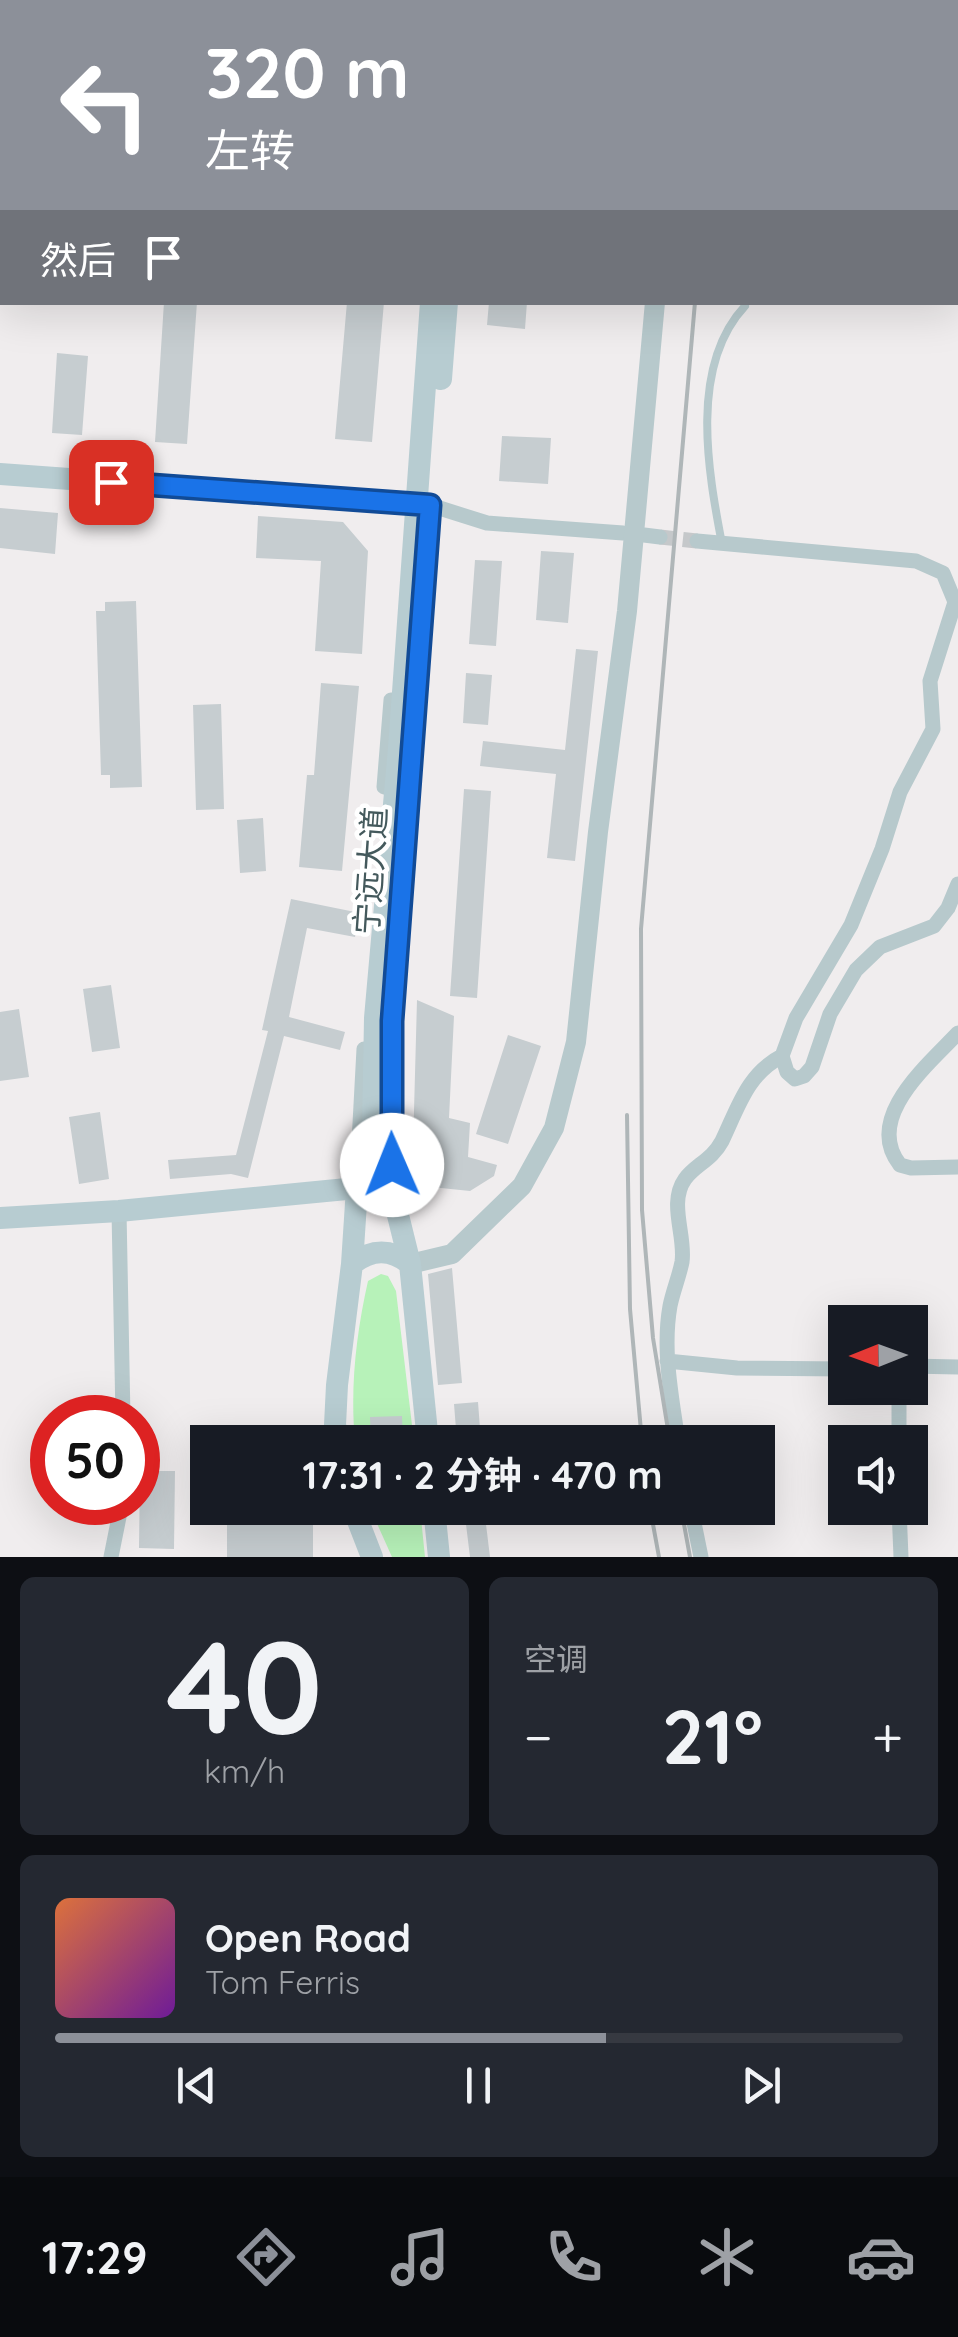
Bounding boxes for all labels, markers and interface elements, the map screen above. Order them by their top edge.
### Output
text: 320 m [205,28,410,116]
icon: left [40,40,170,170]
text: 左转 [205,122,295,178]
icon: arrive [136,230,191,285]
text: 然后 [40,236,116,284]
pin [69,440,154,525]
icon: arrive [84,455,139,510]
street label: 宁远大道 [346,806,394,936]
position arrow [340,1113,444,1217]
north arrow [828,1305,928,1405]
map controls [828,1305,928,1525]
speed limit sign: 50 [30,1395,160,1525]
button: sound [828,1425,928,1525]
text: 17:31 · 2 分钟 · 470 m [303,1451,662,1499]
text: 40 [166,1604,323,1767]
text: 空调 [524,1639,588,1679]
text: 21° [662,1689,763,1783]
text: − [524,1702,553,1771]
text: + [872,1702,903,1771]
text: km/h [204,1751,285,1791]
text: Open Road [205,1914,411,1962]
text: Tom Ferris [205,1962,360,2002]
icon: previous [169,2058,224,2113]
icon: pause [451,2058,506,2113]
icon: next [734,2058,789,2113]
icon: directions [231,2222,301,2292]
icon: music [385,2222,455,2292]
icon: phone [539,2222,609,2292]
icon: climate [692,2222,762,2292]
icon: car [846,2222,916,2292]
text: 17:29 [42,2229,148,2285]

